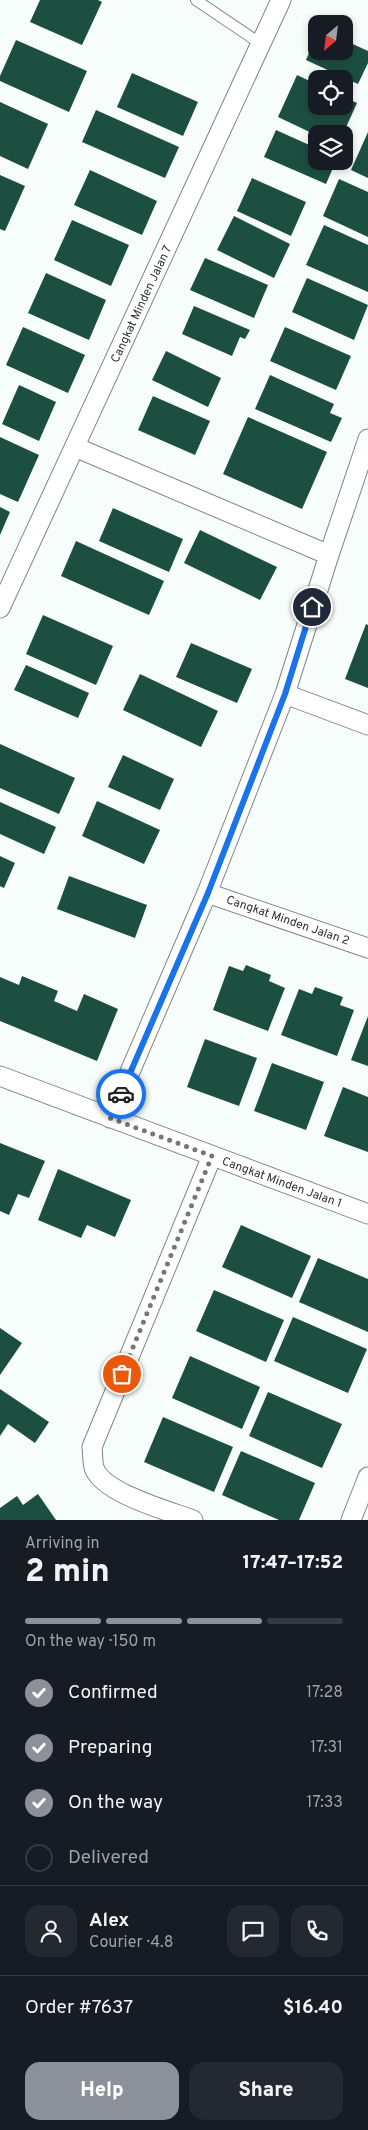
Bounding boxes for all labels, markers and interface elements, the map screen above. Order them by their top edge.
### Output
north arrow [308,15,352,60]
map controls [308,15,353,170]
button: locate [308,70,353,115]
button: layers [308,125,353,170]
street label: Cangkat Minden Jalan 7 [108,243,176,366]
pin [291,586,333,628]
icon: home [298,593,326,621]
street label: Cangkat Minden Jalan 2 [224,892,351,950]
courier [96,1069,146,1119]
icon: car [107,1080,135,1108]
street label: Cangkat Minden Jalan 1 [219,1154,344,1212]
pin [101,1353,143,1395]
icon: bag [108,1360,136,1388]
text: Arriving in [25,1534,100,1554]
text: 17:47–17:52 [242,1551,343,1575]
text: 2 min [25,1553,110,1593]
text: On the way · 150 m [25,1632,156,1652]
icon: check [25,1679,53,1707]
text: Confirmed [68,1681,158,1705]
text: 17:28 [306,1683,343,1703]
icon: check [25,1734,53,1762]
text: Preparing [68,1736,152,1760]
text: 17:31 [310,1738,343,1758]
icon: check [25,1789,53,1817]
text: On the way [68,1791,163,1815]
text: 17:33 [307,1793,343,1813]
text: Delivered [68,1846,149,1870]
button: person [25,1905,77,1957]
button: chat [227,1905,279,1957]
button: phone [291,1905,343,1957]
text: Alex [89,1909,129,1933]
text: Courier · 4.8 [89,1933,173,1953]
text: Order #7637 [25,1996,133,2020]
text: $16.40 [283,1996,343,2020]
button: Help [25,2062,179,2120]
button: Share [189,2062,343,2120]

